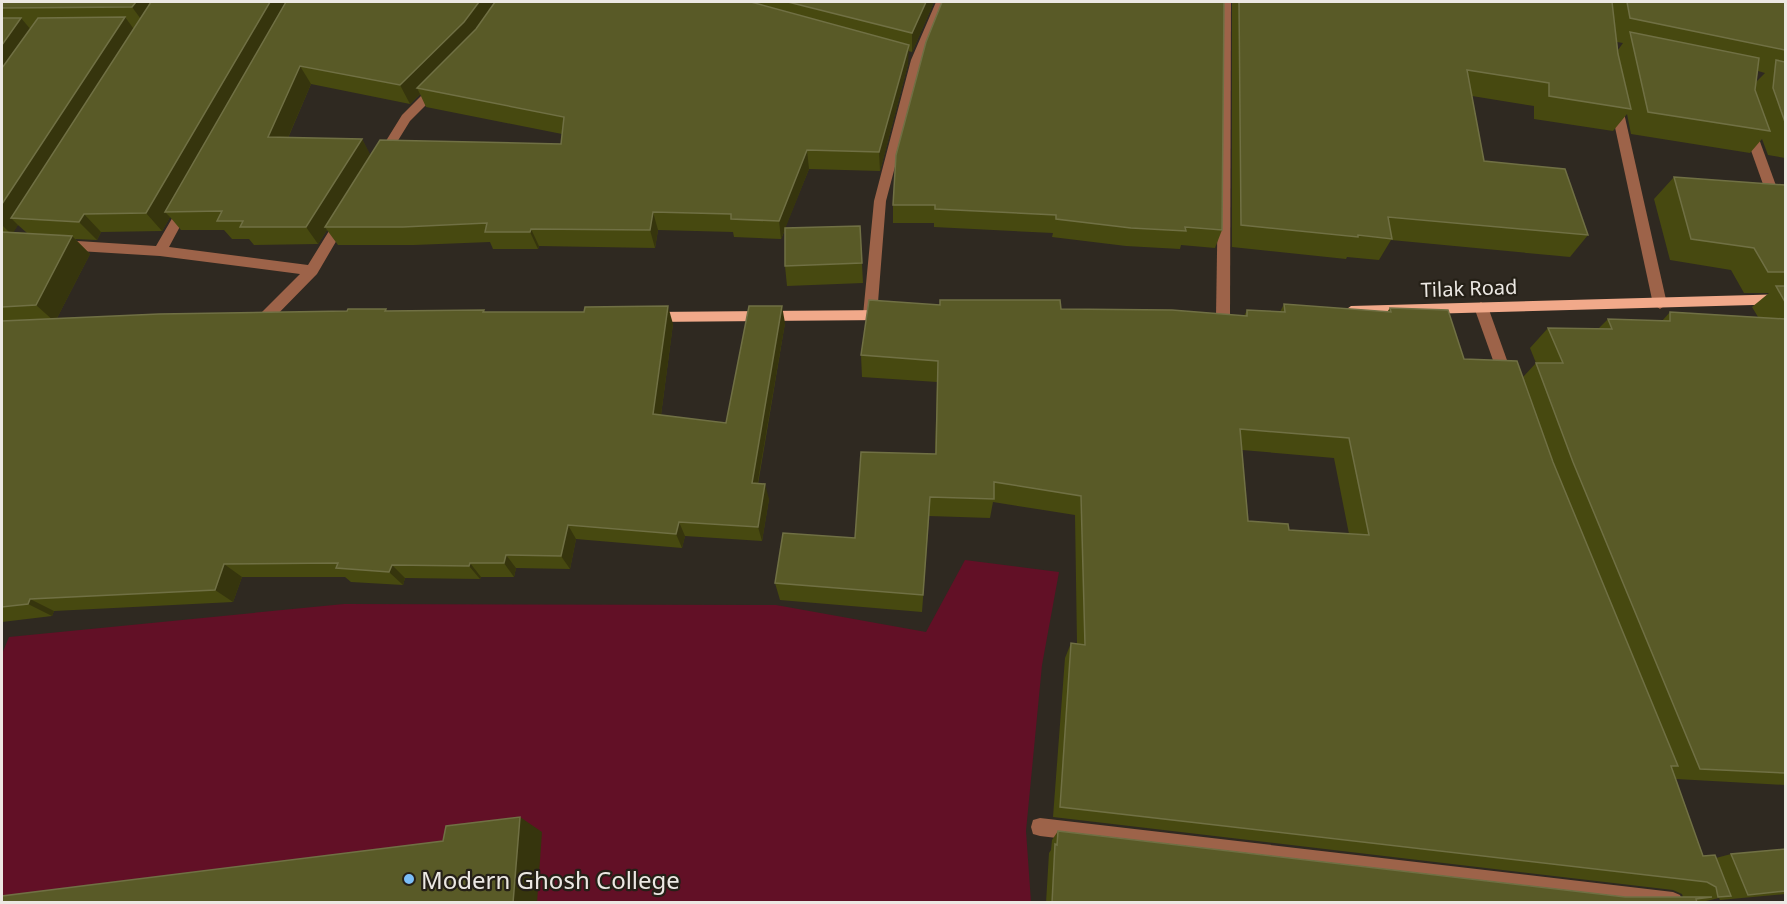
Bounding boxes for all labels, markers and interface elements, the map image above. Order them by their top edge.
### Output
street label: Tilak Road [1420,273,1518,303]
place label: Modern Ghosh College [421,863,680,896]
marker: Modern Ghosh College [402,872,416,886]

